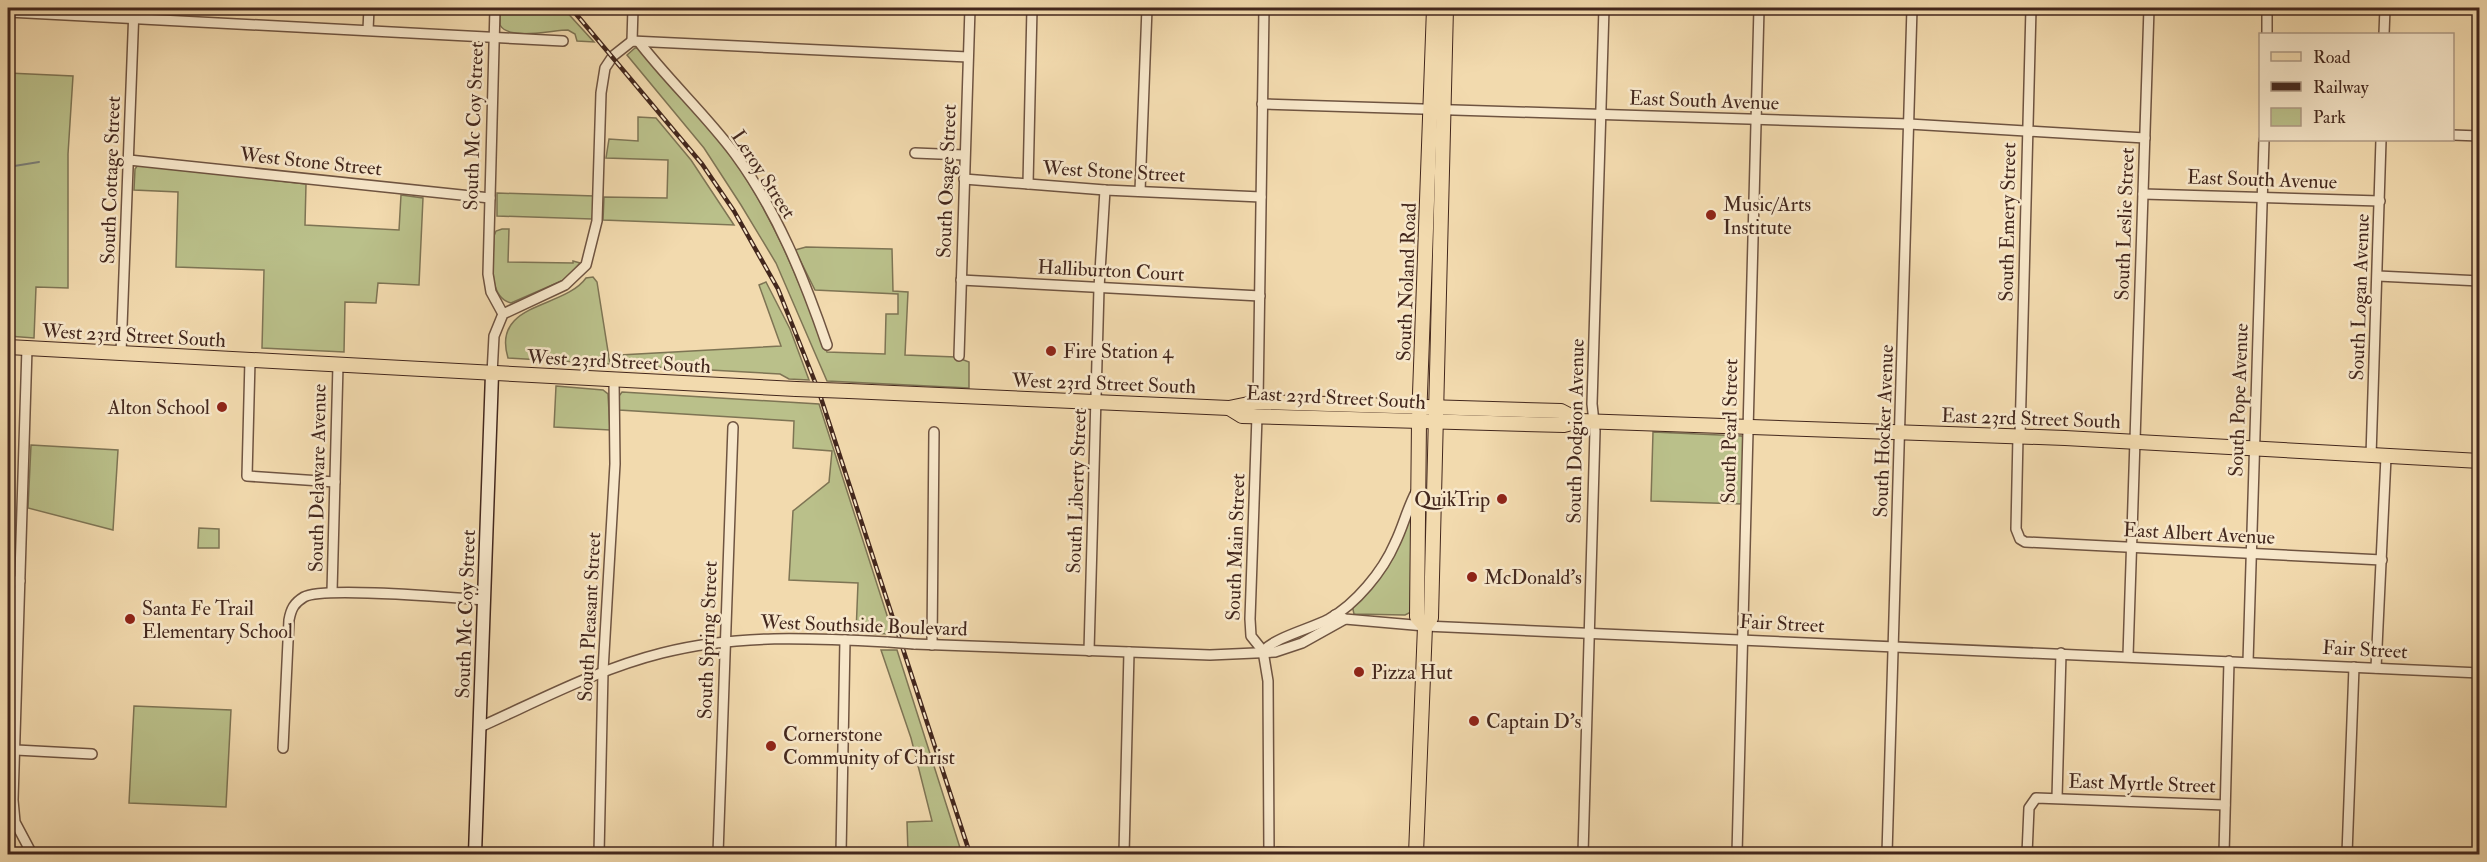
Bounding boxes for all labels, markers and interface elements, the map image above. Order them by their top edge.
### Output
legend [2259,33,2454,141]
street label: South Mc Coy Street [458,41,489,211]
text: Road [2313,46,2351,69]
text: Railway [2313,76,2370,99]
street label: East South Avenue [1628,85,1780,116]
street label: South Cottage Street [95,95,126,265]
street label: South Osage Street [931,103,962,259]
text: Park [2313,106,2346,129]
street label: Leroy Street [726,125,802,224]
street label: West Stone Street [238,142,384,181]
street label: South Emery Street [1994,142,2021,302]
street label: South Leslie Street [2109,147,2140,301]
street label: West Stone Street [1041,155,1186,188]
street label: East South Avenue [2186,164,2338,195]
place label: Music/Arts Institute [1723,192,1811,240]
street label: South Noland Road [1391,202,1422,362]
marker: Music/Arts Institute [1704,208,1718,222]
street label: South Logan Avenue [2344,213,2375,381]
street label: Halliburton Court [1037,254,1185,287]
street label: West 23rd Street South [40,318,227,353]
street label: South Pope Avenue [2223,323,2255,477]
street label: South Dodgion Avenue [1561,338,1590,524]
place label: Fire Station 4 [1063,339,1174,364]
street label: West 23rd Street South [525,344,712,379]
marker: Fire Station 4 [1044,344,1058,358]
street label: South Hocker Avenue [1868,344,1899,518]
street label: South Pearl Street [1716,358,1743,504]
street label: West 23rd Street South [1011,368,1197,399]
street label: East 23rd Street South [1246,380,1427,415]
street label: South Delaware Avenue [303,384,332,572]
place label: Alton School [107,395,210,420]
marker: Alton School [215,400,229,414]
street label: East 23rd Street South [1941,403,2122,434]
street label: South Liberty Street [1061,407,1092,574]
street label: South Main Street [1220,472,1251,621]
place label: QuikTrip [1414,487,1490,513]
marker: QuikTrip [1495,492,1509,506]
street label: East Albert Avenue [2122,517,2276,550]
street label: South Mc Coy Street [450,529,481,699]
street label: South Pleasant Street [573,531,606,702]
street label: South Spring Street [692,560,724,720]
place label: McDonald's [1484,565,1582,590]
marker: McDonald's [1465,570,1479,584]
place label: Santa Fe Trail Elementary School [142,596,293,644]
street label: West Southside Boulevard [759,609,968,642]
street label: Fair Street [1739,609,1826,638]
marker: Santa Fe Trail Elementary School [123,612,137,626]
street label: Fair Street [2322,635,2409,664]
place label: Pizza Hut [1371,660,1453,685]
marker: Pizza Hut [1352,665,1366,679]
place label: Captain D's [1486,709,1581,735]
marker: Captain D's [1467,714,1481,728]
place label: Cornerstone Community of Christ [783,722,956,770]
marker: Cornerstone Community of Christ [764,739,778,753]
street label: East Myrtle Street [2068,768,2217,799]

